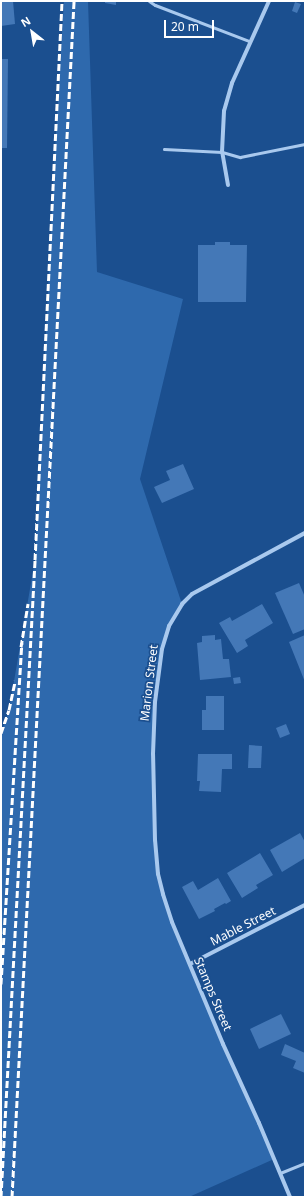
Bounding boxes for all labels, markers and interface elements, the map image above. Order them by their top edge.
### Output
north arrow [12,12,52,52]
scale bar [166,12,216,38]
text: N [18,13,33,30]
text: 20 m [171,18,199,35]
street label: Marion Street [137,644,161,722]
street label: Mable Street [208,903,278,949]
street label: Stamps Street [191,955,235,1033]

